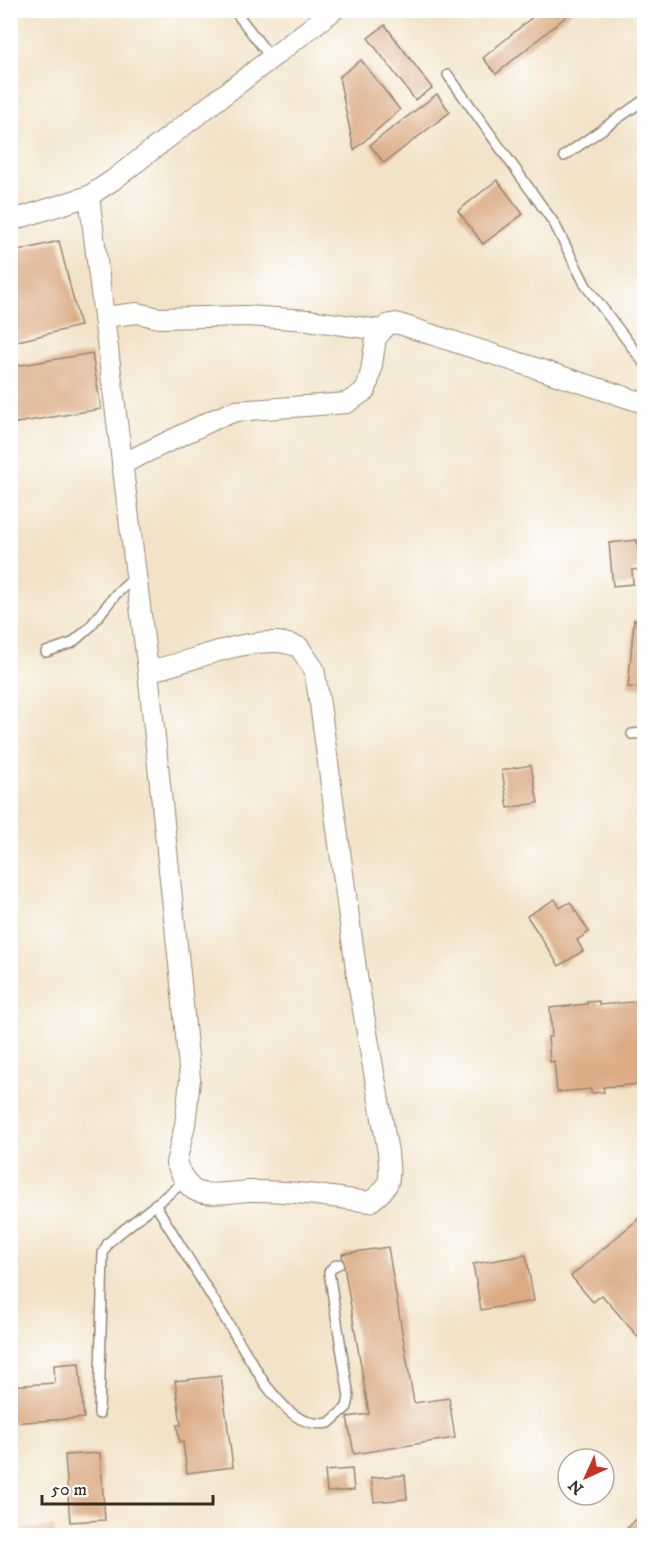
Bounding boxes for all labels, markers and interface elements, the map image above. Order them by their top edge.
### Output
north arrow [556,1447,616,1507]
scale bar [42,1468,213,1506]
text: N [564,1475,588,1499]
text: 50 m [51,1479,87,1501]

